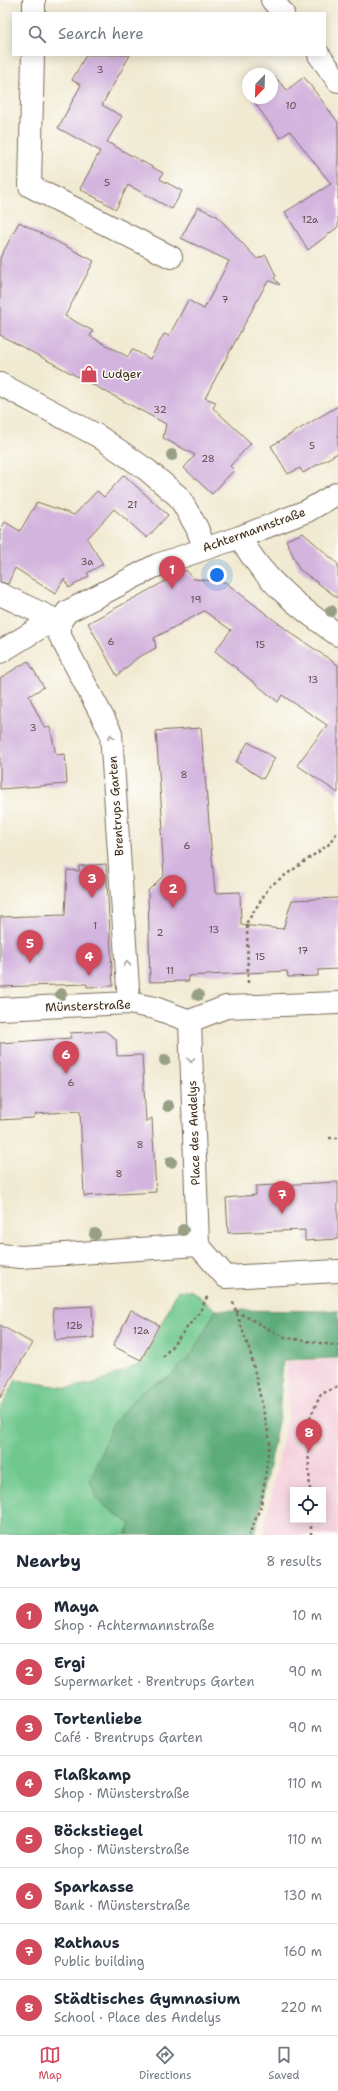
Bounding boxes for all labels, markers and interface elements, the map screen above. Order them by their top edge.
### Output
search box [12,12,326,56]
icon: search [26,23,48,45]
text: Search here [58,24,144,44]
house number: 3 [97,63,104,76]
north arrow [242,68,278,104]
house number: 10 [286,99,296,112]
house number: 5 [104,176,110,189]
house number: 12a [302,213,319,226]
house number: 7 [222,293,229,306]
shop icon: Ludger [79,364,99,384]
place label: Ludger [102,366,142,382]
house number: 32 [153,403,167,416]
house number: 5 [309,439,315,452]
house number: 28 [201,452,215,465]
house number: 21 [127,498,137,511]
street label: Achtermannstraße [200,504,308,556]
house number: 3a [80,555,94,568]
pin: 1 [159,556,185,589]
your location [207,565,227,585]
house number: 19 [191,593,201,606]
house number: 6 [108,635,115,648]
house number: 15 [255,638,265,651]
house number: 13 [308,673,318,686]
house number: 3 [30,721,37,734]
one-way arrow [107,733,115,740]
street label: Brentrups Garten [105,755,127,857]
house number: 8 [181,768,188,781]
house number: 6 [184,839,191,852]
pin: 3 [79,865,105,898]
pin: 2 [160,875,186,908]
house number: 1 [93,919,97,932]
house number: 13 [209,923,219,936]
house number: 2 [157,926,164,939]
pin: 5 [17,930,43,963]
pin: 4 [76,943,102,976]
house number: 17 [298,944,308,957]
house number: 15 [255,950,265,963]
one-way arrow [122,961,131,967]
house number: 11 [166,964,174,977]
street label: Münsterstraße [45,997,131,1015]
pin: 6 [53,1041,79,1074]
one-way arrow [187,1057,196,1063]
house number: 6 [68,1076,75,1089]
street label: Place des Andelys [184,1080,204,1186]
house number: 8 [137,1138,144,1151]
house number: 8 [116,1167,123,1180]
pin: 7 [269,1181,295,1214]
house number: 12b [66,1319,82,1332]
house number: 12a [133,1324,150,1337]
pin: 8 [296,1419,322,1452]
map controls [290,1487,326,1523]
button: locate [290,1487,326,1523]
text: Nearby [16,1550,81,1572]
text: 8 results [266,1553,322,1570]
text: Maya [54,1597,99,1617]
text: 1 [26,1607,32,1624]
text: 10 m [292,1607,322,1624]
text: Shop · Achtermannstraße [54,1617,215,1634]
text: Ergi [54,1653,85,1673]
text: 2 [24,1663,34,1680]
text: 90 m [288,1663,322,1680]
text: Supermarket · Brentrups Garten [54,1673,255,1690]
text: Tortenliebe [54,1709,142,1729]
text: 3 [24,1719,34,1736]
text: 90 m [288,1719,322,1736]
text: Café · Brentrups Garten [54,1729,203,1746]
text: Flaßkamp [54,1765,131,1785]
text: 4 [24,1775,34,1792]
text: 110 m [287,1775,322,1792]
text: Shop · Münsterstraße [54,1785,190,1802]
text: Böckstiegel [54,1821,143,1841]
text: 5 [25,1831,33,1848]
text: 110 m [287,1831,322,1848]
text: Shop · Münsterstraße [54,1841,190,1858]
text: Sparkasse [54,1877,134,1897]
text: 6 [24,1887,34,1904]
text: 130 m [284,1887,322,1904]
text: Bank · Münsterstraße [54,1897,190,1914]
text: Rathaus [54,1933,120,1953]
text: 7 [24,1943,34,1960]
text: 160 m [284,1943,322,1960]
text: Public building [54,1953,145,1970]
text: Städtisches Gymnasium [54,1989,240,2009]
text: 8 [24,1999,34,2016]
text: 220 m [280,1999,322,2016]
text: School · Place des Andelys [54,2009,221,2026]
tab: Map [38,2044,62,2083]
tab: Directions [139,2044,191,2083]
tab: Saved [268,2044,300,2083]

